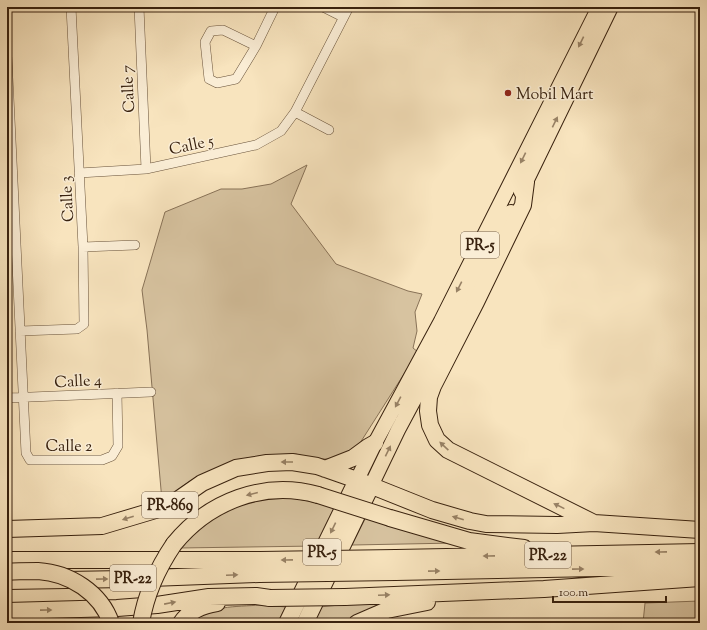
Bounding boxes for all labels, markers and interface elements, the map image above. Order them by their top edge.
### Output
one-way arrow [578,36,584,48]
street label: Calle 7 [117,64,142,113]
place label: Mobil Mart [516,84,594,107]
marker: Mobil Mart [503,88,513,98]
one-way arrow [552,116,558,127]
street label: Calle 5 [167,130,217,162]
one-way arrow [520,153,527,164]
street label: Calle 3 [56,175,81,223]
road number: PR-5 [461,232,499,258]
one-way arrow [455,281,462,293]
street label: Calle 4 [54,370,103,395]
one-way arrow [394,396,401,408]
street label: Calle 2 [45,436,93,459]
one-way arrow [439,441,449,451]
one-way arrow [385,445,391,457]
one-way arrow [280,459,293,465]
one-way arrow [246,491,258,497]
road number: PR-869 [142,492,198,518]
one-way arrow [553,503,564,509]
one-way arrow [121,515,133,521]
one-way arrow [451,515,463,521]
one-way arrow [330,522,336,534]
road number: PR-5 [303,539,341,565]
road number: PR-22 [525,542,571,568]
one-way arrow [655,549,667,556]
one-way arrow [482,553,495,559]
one-way arrow [281,556,293,563]
road number: PR-22 [110,565,156,591]
one-way arrow [572,566,585,572]
one-way arrow [428,568,441,574]
one-way arrow [226,571,238,578]
one-way arrow [96,576,109,582]
scale bar [553,578,666,604]
text: 100 m [559,584,588,602]
one-way arrow [378,592,390,599]
one-way arrow [164,599,176,605]
one-way arrow [40,607,53,613]

